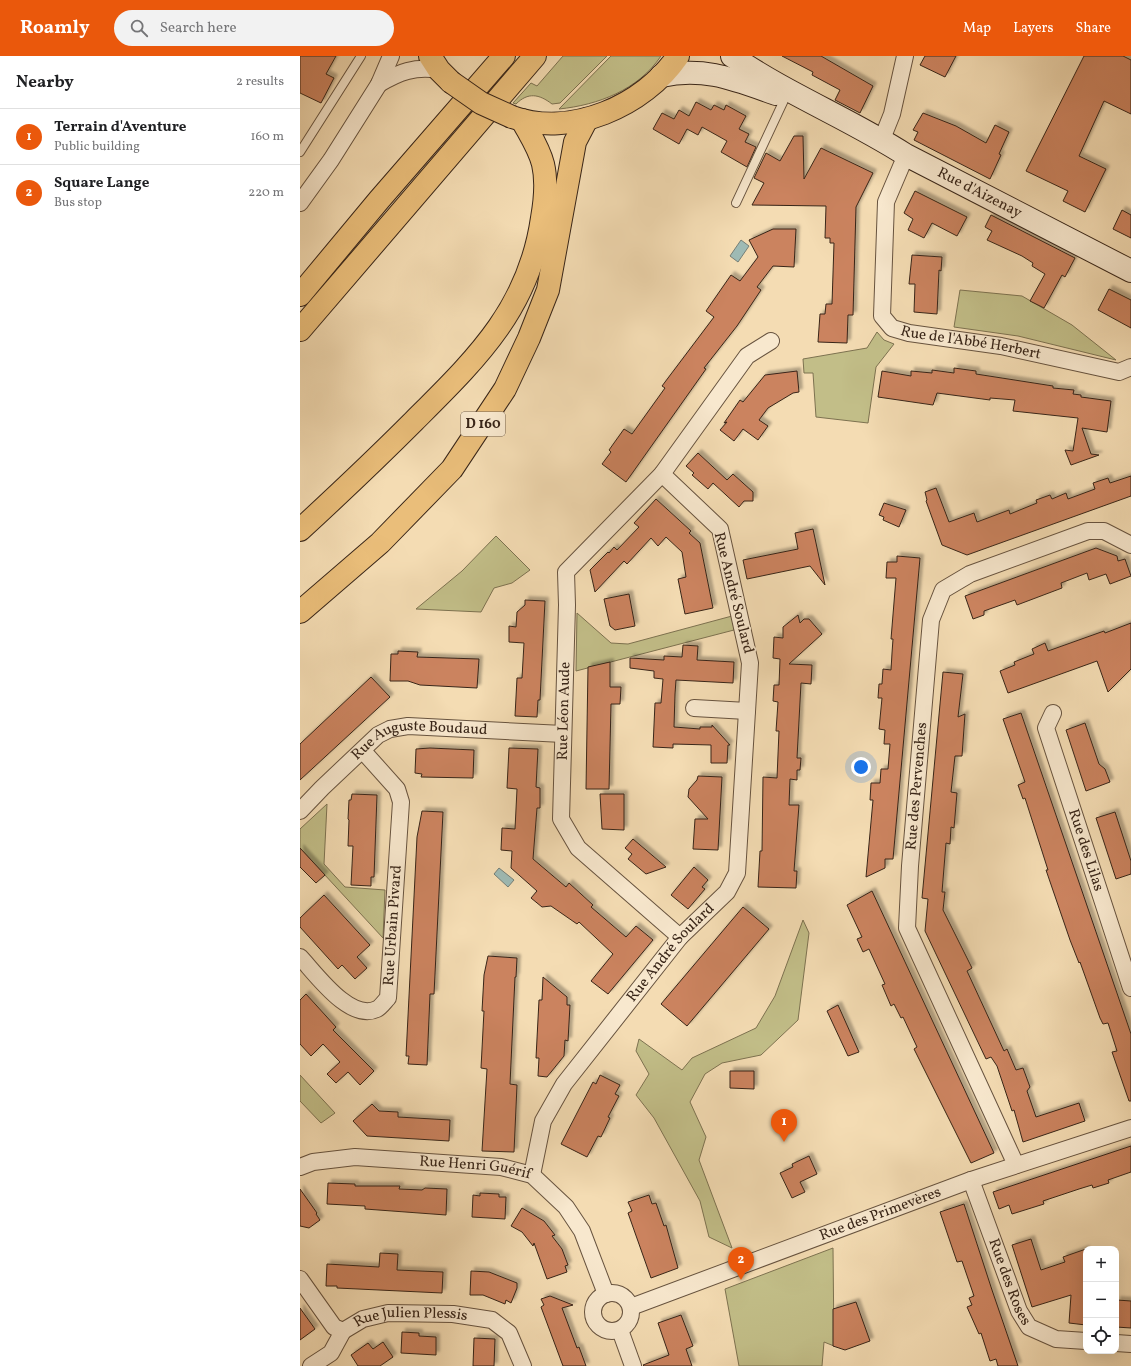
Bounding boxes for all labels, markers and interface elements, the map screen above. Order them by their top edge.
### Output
search box [114,10,394,46]
text: Roamly [20,15,90,41]
icon: search [128,17,150,39]
text: Search here [160,18,237,39]
text: Map [963,19,991,38]
text: Layers [1013,19,1053,38]
text: Share [1075,19,1111,38]
text: Nearby [16,71,74,94]
text: 2 results [236,73,284,91]
text: Terrain d'Aventure [54,117,187,138]
text: 1 [26,128,32,146]
text: 160 m [250,128,284,146]
text: Public building [54,138,140,156]
street label: Rue d'Aizenay [934,162,1026,223]
text: Square Lange [54,173,150,194]
text: 2 [26,184,32,202]
text: 220 m [248,184,284,202]
text: Bus stop [54,194,102,212]
street label: Rue de l'Abbé Herbert [898,321,1043,365]
road number: D 160 [461,412,505,436]
street label: Rue André Soulard [708,530,758,656]
street label: Rue Léon Aude [552,661,576,761]
street label: Rue Auguste Boudaud [347,715,488,765]
street label: Rue des Pervenches [901,721,933,851]
your location [851,757,871,777]
street label: Rue des Lilas [1063,806,1109,894]
street label: Rue Urbain Pivard [378,864,407,986]
street label: Rue André Soulard [622,899,719,1007]
pin: 1 [771,1109,797,1142]
street label: Rue Henri Guérif [419,1151,535,1185]
street label: Rue des Primevères [816,1182,944,1246]
street label: Rue des Roses [983,1236,1036,1330]
map controls [1083,1246,1119,1354]
button: + [1083,1246,1119,1282]
pin: 2 [728,1247,754,1280]
button: − [1083,1282,1119,1318]
street label: Rue Julien Plessis [350,1302,469,1333]
button: locate [1083,1318,1119,1354]

